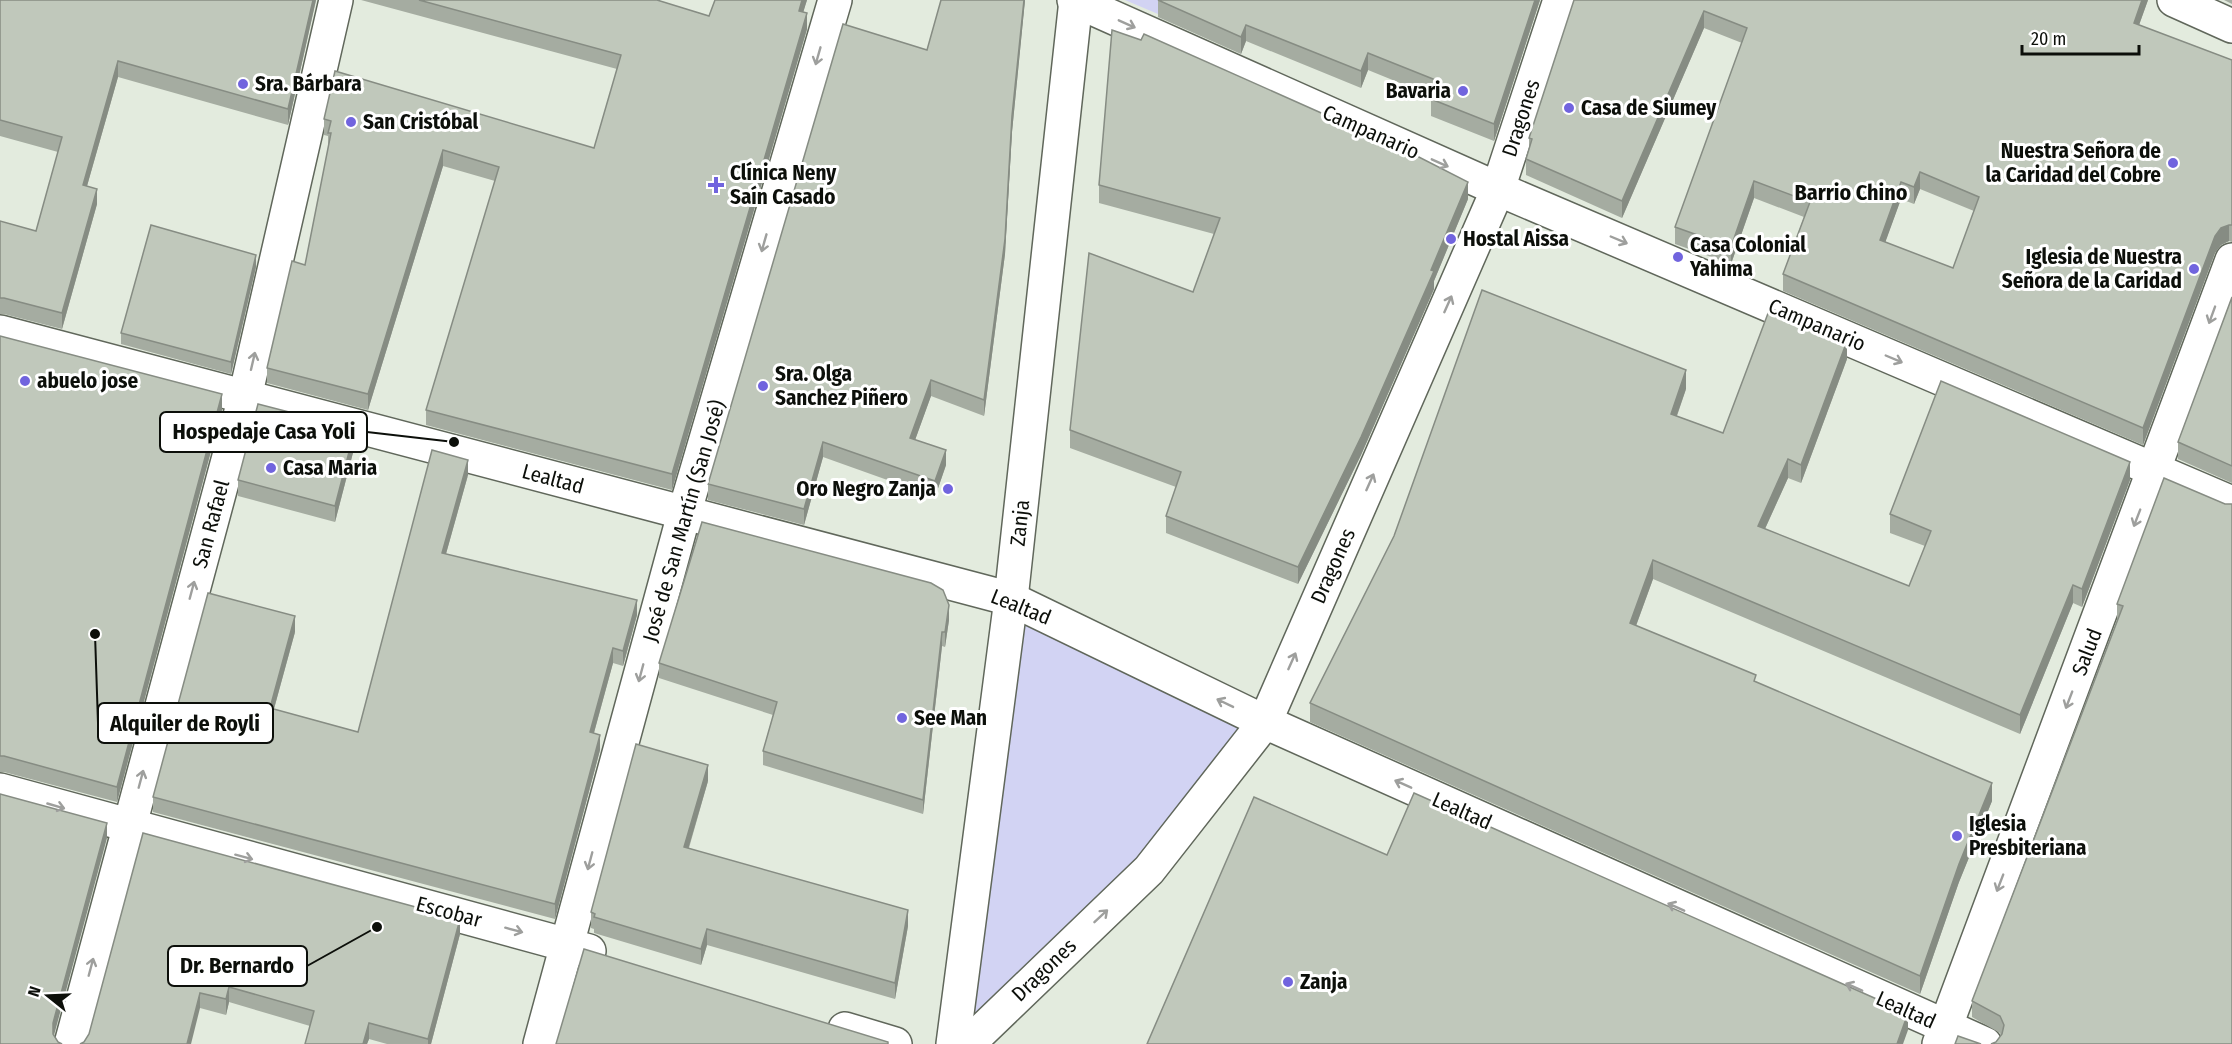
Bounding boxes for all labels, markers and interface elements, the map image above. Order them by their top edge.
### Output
one-way arrow [1118,18,1136,30]
scale bar [2022,18,2139,56]
text: 20 m [2031,28,2066,50]
one-way arrow [812,46,824,65]
place label: Sra. Bárbara [255,71,362,97]
street label: Dragones [1496,76,1546,160]
marker: Sra. Bárbara [236,77,250,91]
place label: Bavaria [1386,78,1451,104]
marker: Bavaria [1456,84,1470,98]
place label: Casa de Siumey [1581,95,1717,121]
street label: Campanario [1319,99,1423,165]
marker: Casa de Siumey [1562,101,1576,115]
place label: San Cristóbal [363,109,478,135]
marker: San Cristóbal [344,115,358,129]
place label: Nuestra Señora de la Caridad del Cobre [1985,138,2161,188]
marker: Nuestra Señora de la Caridad del Cobre [2166,156,2180,170]
one-way arrow [1430,158,1448,169]
place label: Clínica Neny Saín Casado [730,160,837,210]
marker: Clínica Neny Saín Casado [707,176,725,194]
district label: Barrio Chino [1794,179,1908,206]
place label: Hostal Aissa [1463,226,1569,252]
marker: Hostal Aissa [1444,232,1458,246]
place label: Casa Colonial Yahima [1689,232,1806,282]
one-way arrow [758,233,769,252]
one-way arrow [1609,235,1627,247]
place label: Iglesia de Nuestra Señora de la Caridad [2002,244,2182,294]
marker: Casa Colonial Yahima [1671,250,1685,264]
marker: Iglesia de Nuestra Señora de la Caridad [2187,262,2201,276]
street label: Campanario [1764,293,1870,357]
one-way arrow [1442,295,1454,313]
one-way arrow [2205,305,2216,324]
one-way arrow [248,352,260,371]
one-way arrow [1885,354,1903,365]
place label: Sra. Olga Sanchez Piñero [775,361,908,411]
place label: abuelo jose [37,368,138,394]
marker: abuelo jose [18,374,32,388]
marker: Sra. Olga Sanchez Piñero [756,379,770,393]
street label: José de San Martín (San José) [637,397,731,645]
callout: Hospedaje Casa Yoli [160,412,367,452]
text: Hospedaje Casa Yoli [173,418,355,445]
place label: Casa Maria [283,455,377,481]
street label: Lealtad [519,458,587,500]
marker: Casa Maria [264,461,278,475]
one-way arrow [1364,474,1376,492]
place label: Oro Negro Zanja [796,476,936,502]
street label: San Rafael [187,477,235,571]
marker: Oro Negro Zanja [941,482,955,496]
street label: Zanja [1005,498,1035,548]
one-way arrow [2131,508,2142,526]
street label: Dragones [1305,524,1361,608]
one-way arrow [187,581,199,600]
street label: Lealtad [987,583,1055,631]
street label: Salud [2066,625,2108,679]
one-way arrow [1286,653,1298,671]
one-way arrow [635,663,646,682]
one-way arrow [2062,690,2073,709]
one-way arrow [1217,696,1235,708]
callout: Alquiler de Royli [98,703,273,743]
place label: See Man [914,705,987,731]
text: Alquiler de Royli [109,710,260,737]
marker: See Man [895,711,909,725]
one-way arrow [136,769,147,788]
one-way arrow [1394,777,1412,789]
street label: Lealtad [1428,786,1496,836]
one-way arrow [46,801,65,812]
place label: Iglesia Presbiteriana [1969,811,2086,861]
marker: Iglesia Presbiteriana [1950,829,1964,843]
one-way arrow [583,851,595,870]
one-way arrow [234,852,253,864]
one-way arrow [1994,873,2005,892]
street label: Escobar [413,891,485,933]
one-way arrow [1668,901,1686,912]
one-way arrow [1093,908,1108,923]
one-way arrow [504,924,523,936]
street label: Dragones [1006,933,1082,1007]
callout: Dr. Bernardo [168,946,307,986]
text: Dr. Bernardo [180,952,294,979]
one-way arrow [86,958,97,977]
north arrow [18,966,78,1026]
place label: Zanja [1300,969,1347,995]
marker: Zanja [1281,975,1295,989]
one-way arrow [1846,981,1864,992]
text: N [24,984,45,999]
street label: Lealtad [1872,985,1940,1035]

